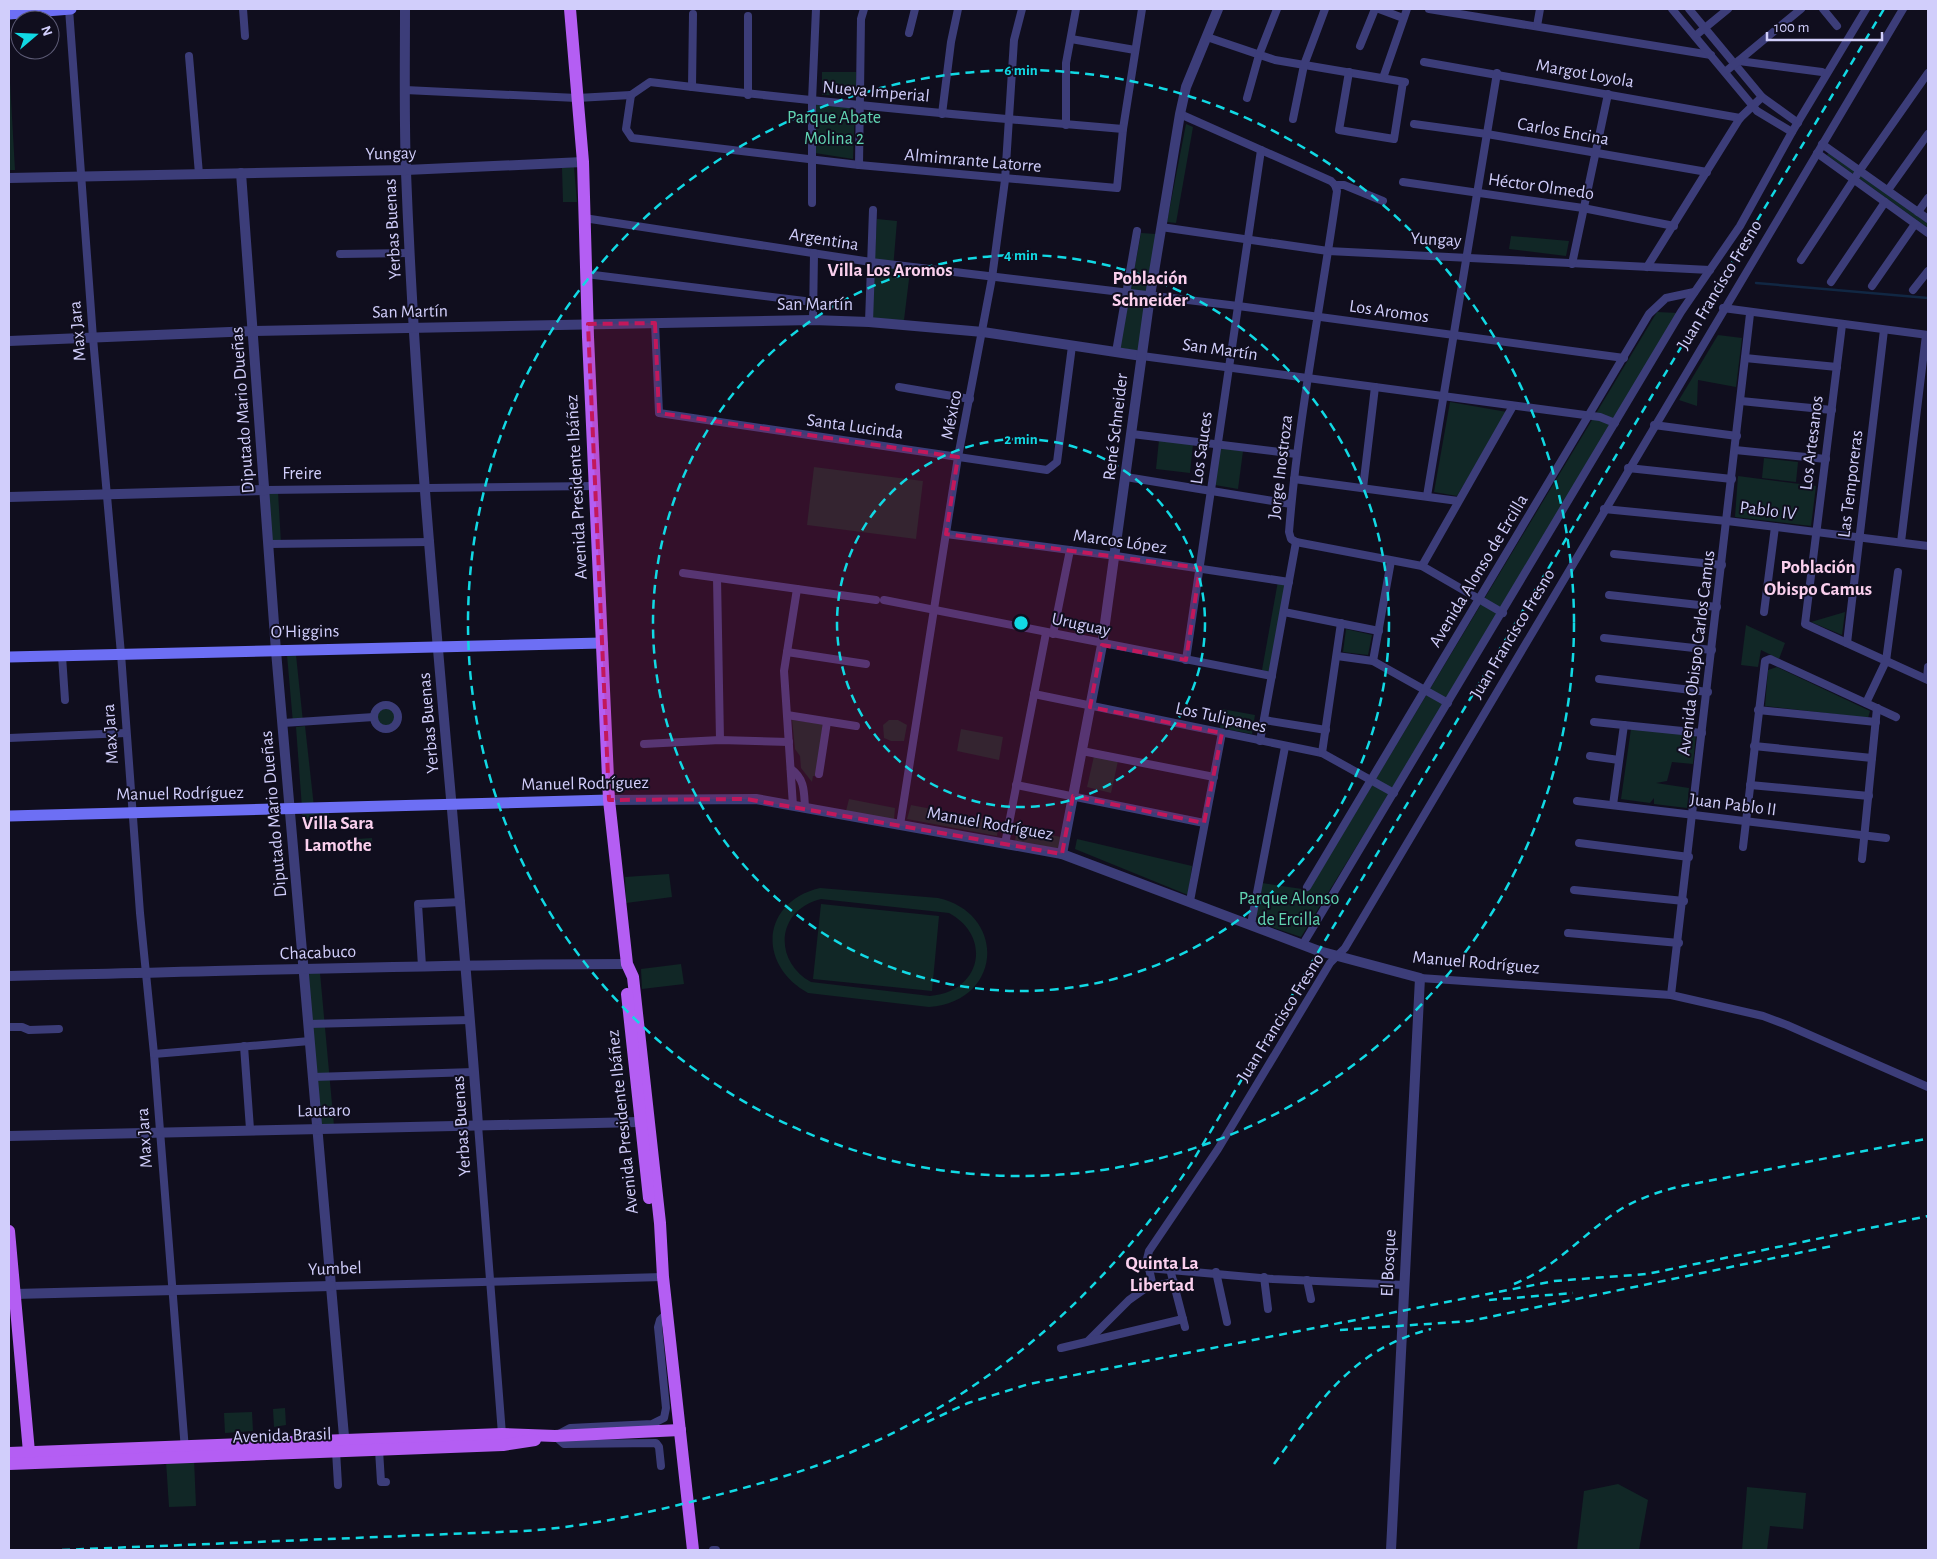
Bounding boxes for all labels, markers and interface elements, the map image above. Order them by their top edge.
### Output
north arrow [10,10,60,60]
scale bar [1767,10,1882,42]
text: 100 m [1774,20,1809,35]
text: N [38,24,55,38]
street label: Margot Loyola [1535,57,1635,91]
text: 6 min [1004,63,1038,78]
street label: Nueva Imperial [822,78,930,106]
park label: Parque Abate Molina 2 [787,109,881,148]
street label: Carlos Encina [1516,115,1610,149]
street label: Yungay [365,145,417,163]
street label: Almimrante Latorre [904,146,1042,176]
street label: Héctor Olmedo [1487,171,1595,203]
street label: Yerbas Buenas [381,178,405,280]
street label: Juan Francisco Fresno [1674,217,1766,353]
street label: Argentina [788,226,860,254]
street label: Yungay [1410,230,1462,250]
text: 4 min [1004,248,1038,263]
district label: Villa Los Aromos [828,261,952,280]
district label: Población Schneider [1112,269,1188,310]
street label: San Martín [777,296,853,314]
street label: Los Aromos [1348,298,1430,326]
street label: Max Jara [66,300,90,362]
street label: San Martín [372,302,448,322]
street label: Diputado Mario Dueñas [228,326,258,494]
street label: San Martín [1181,336,1259,364]
street label: René Schneider [1100,372,1132,482]
street label: México [938,389,966,441]
street label: Avenida Presidente Ibáñez [563,394,591,580]
street label: Los Artesanos [1797,395,1827,491]
street label: Los Sauces [1188,410,1216,486]
street label: Santa Lucinda [806,411,904,443]
street label: Jorge Inostroza [1266,414,1296,520]
street label: Las Temporeras [1835,429,1867,539]
text: 2 min [1004,432,1038,447]
street label: Freire [282,465,322,483]
street label: Avenida Alonso de Ercilla [1426,492,1532,650]
street label: Pablo IV [1738,499,1798,524]
street label: Marcos López [1072,527,1168,557]
street label: Avenida Obispo Carlos Camus [1675,549,1719,757]
district label: Población Obispo Camus [1764,558,1872,599]
street label: Juan Francisco Fresno [1467,566,1559,702]
street label: Uruguay [1050,610,1112,640]
centre of rings [1012,614,1030,632]
street label: O'Higgins [271,622,339,642]
street label: Yerbas Buenas [416,672,442,774]
street label: Los Tulipanes [1174,700,1268,736]
street label: Max Jara [100,703,122,765]
street label: Diputado Mario Dueñas [258,730,290,898]
street label: Manuel Rodríguez [521,774,649,794]
street label: Manuel Rodríguez [116,784,244,804]
street label: Juan Pablo II [1689,791,1777,819]
street label: Manuel Rodríguez [926,804,1054,844]
district label: Villa Sara Lamothe [302,814,374,855]
park label: Parque Alonso de Ercilla [1239,890,1340,929]
street label: Chacabuco [280,943,357,963]
street label: Manuel Rodríguez [1412,948,1540,978]
street label: Juan Francisco Fresno [1234,950,1328,1085]
street label: Avenida Presidente Ibáñez [604,1029,642,1215]
street label: Yerbas Buenas [449,1075,475,1177]
street label: Lautaro [297,1102,351,1120]
street label: Max Jara [134,1107,156,1169]
street label: El Bosque [1378,1229,1400,1297]
district label: Quinta La Libertad [1125,1254,1199,1295]
street label: Yumbel [308,1259,362,1279]
street label: Avenida Brasil [232,1425,332,1447]

